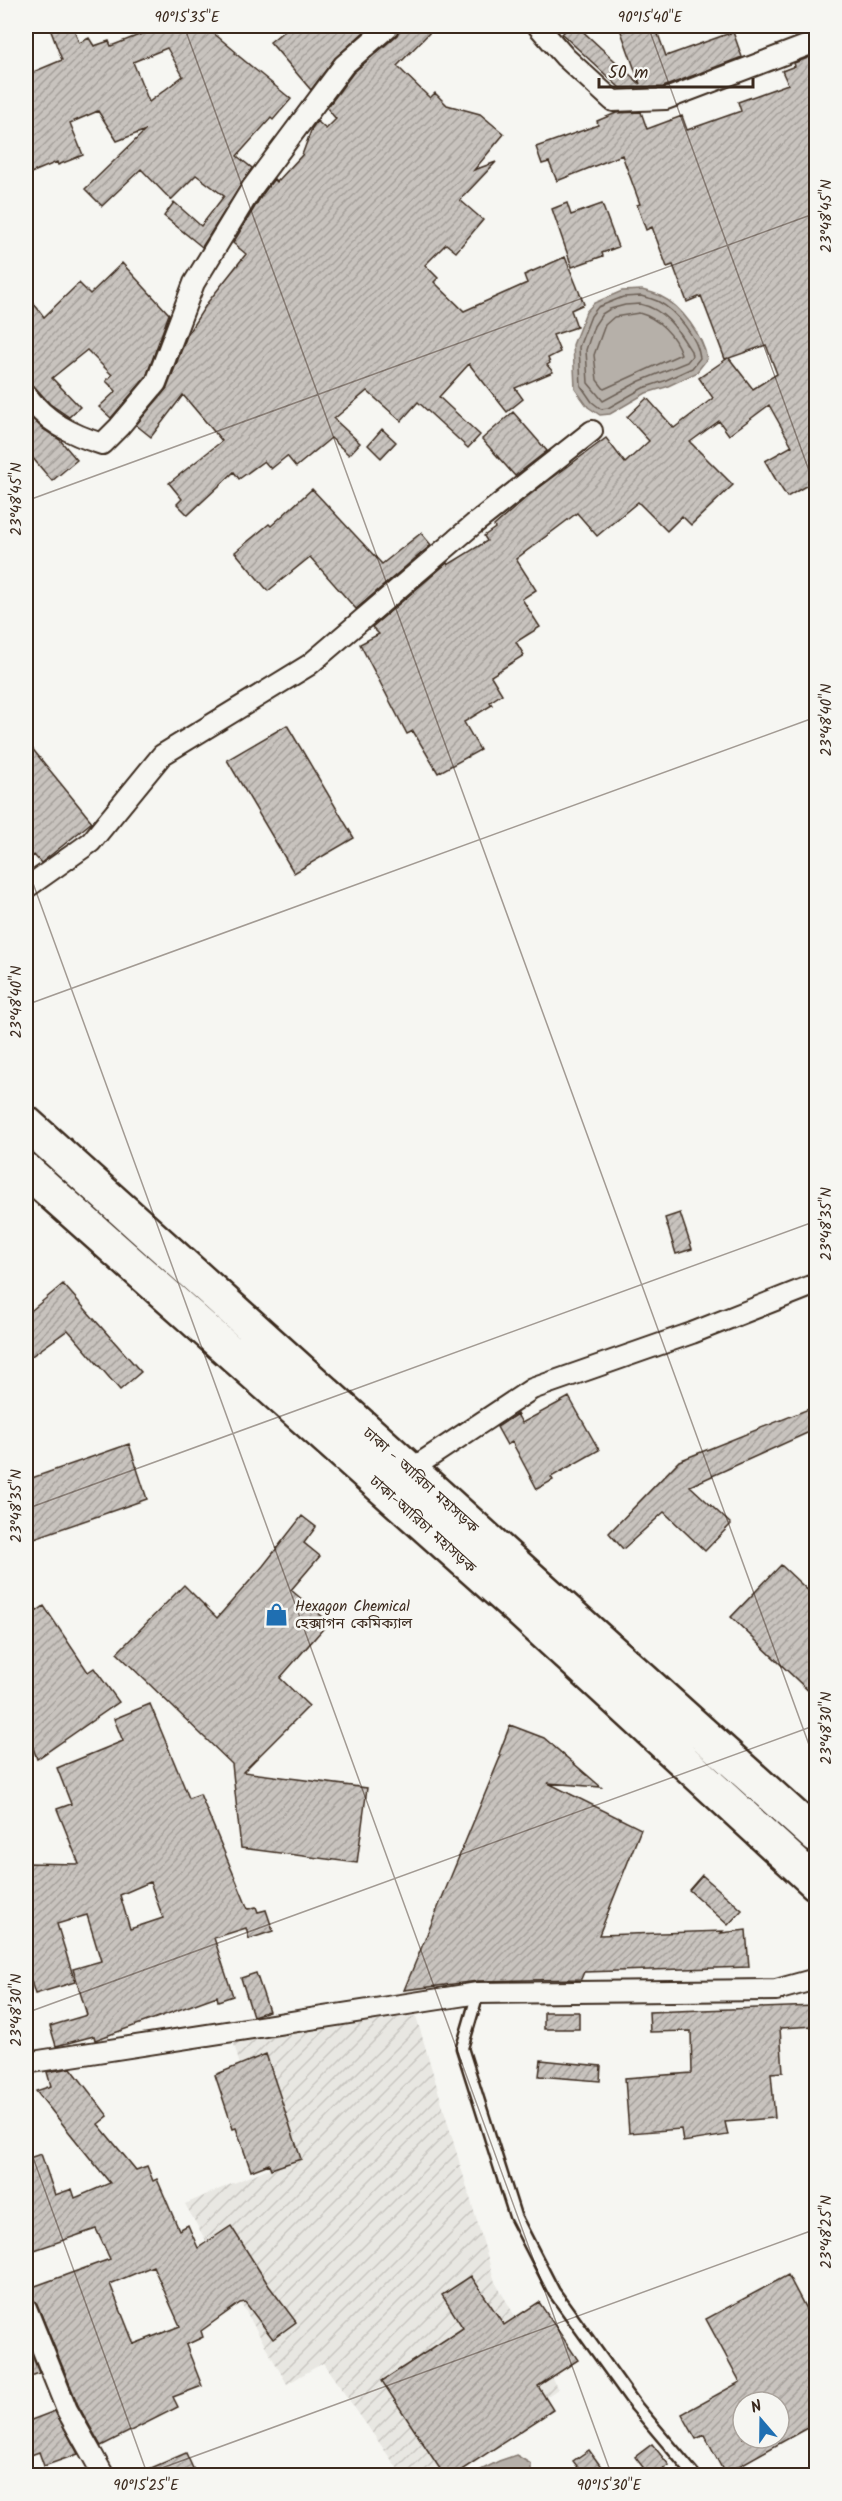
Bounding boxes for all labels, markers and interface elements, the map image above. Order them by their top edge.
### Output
text: 90°15'35"E [154,6,221,30]
text: 90°15'40"E [618,6,683,30]
scale bar [599,51,754,89]
text: 50 m [608,59,648,88]
text: 23°48'45"N [815,179,839,253]
text: 23°48'45"N [5,462,29,536]
text: 23°48'40"N [815,684,839,756]
text: 23°48'40"N [5,966,29,1038]
text: 23°48'35"N [815,1187,839,1261]
street label: ঢাকা - আরিচা মহাসড়ক [356,1421,484,1540]
text: 23°48'35"N [5,1469,29,1543]
street label: ঢাকা-আরিচা মহাসড়ক [363,1469,482,1580]
place label: Hexagon Chemical হেক্সাগন কেমিক্যাল [295,1595,413,1636]
shop icon: Hexagon Chemical হেক্সাগন কেমিক্যাল [264,1602,290,1628]
text: 23°48'30"N [815,1691,839,1765]
text: 23°48'30"N [5,1973,29,2047]
text: 23°48'25"N [815,2195,839,2269]
north arrow [731,2390,791,2450]
text: N [747,2394,765,2421]
text: 90°15'25"E [113,2474,180,2498]
text: 90°15'30"E [577,2474,643,2498]

